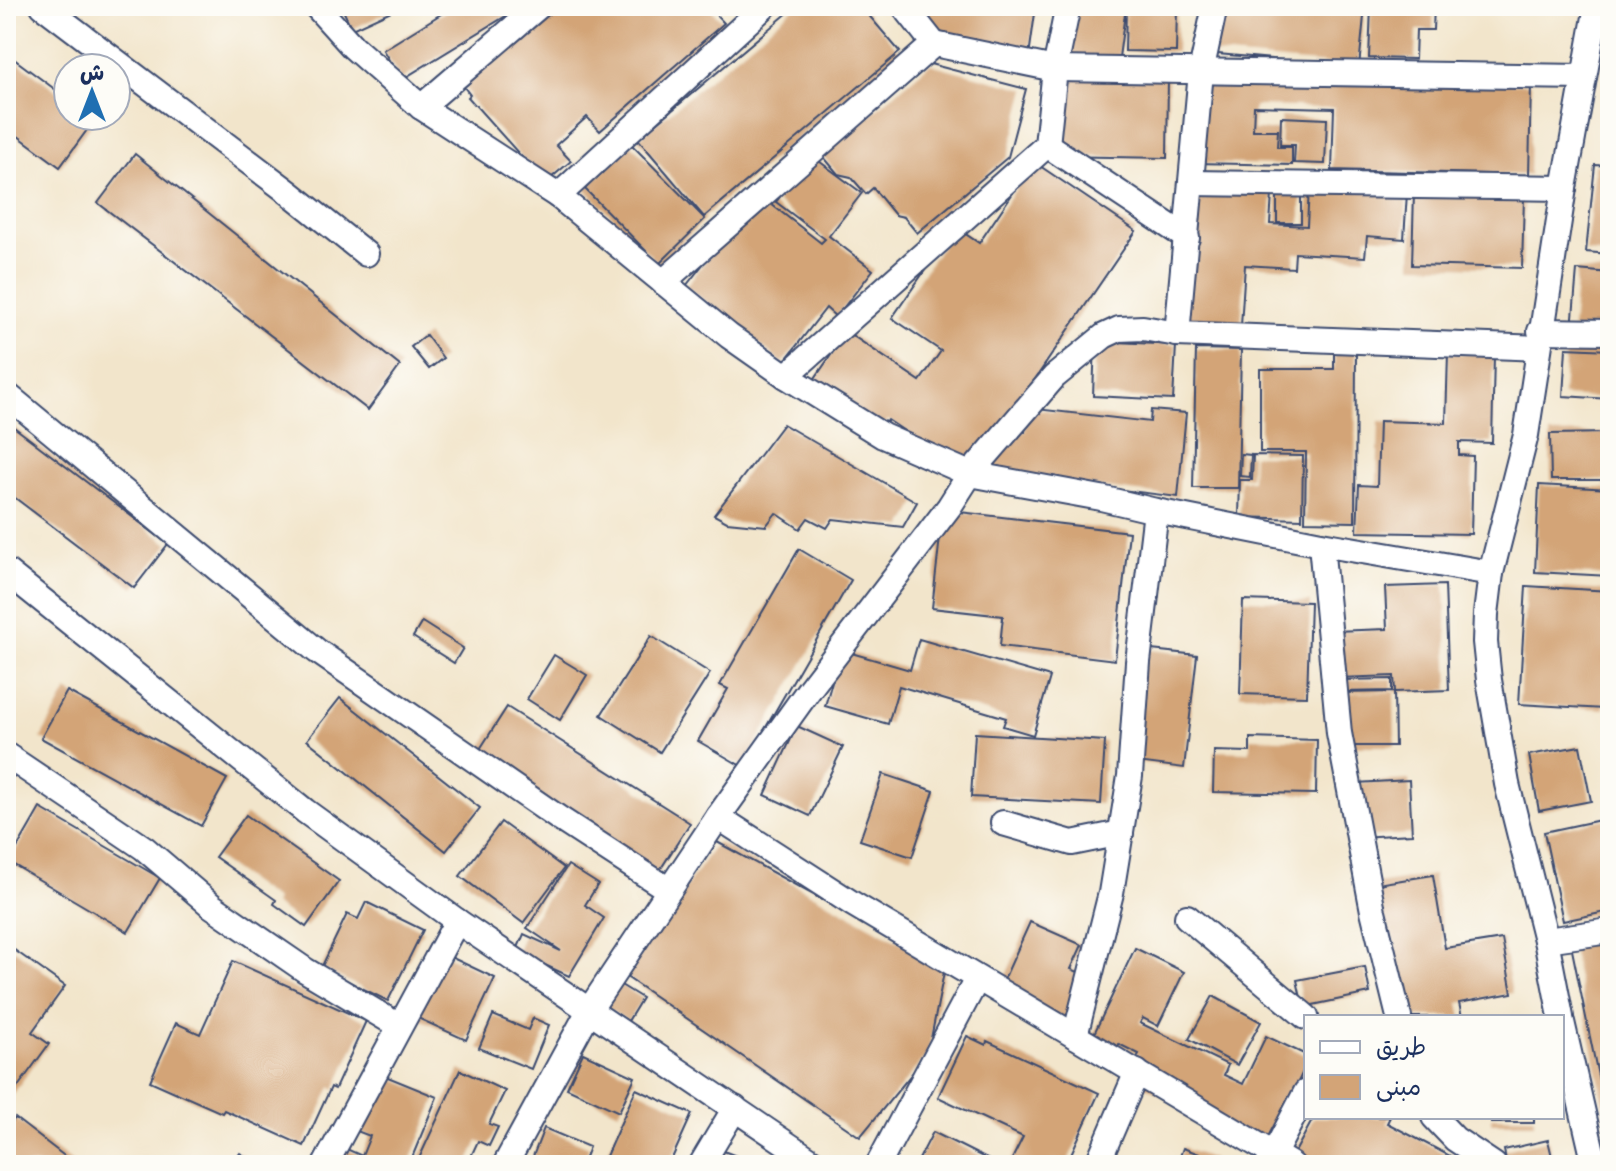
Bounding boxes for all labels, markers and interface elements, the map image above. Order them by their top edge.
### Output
north arrow [52,52,132,132]
text: ش [80,60,104,91]
legend [1304,1015,1564,1119]
text: طريق [1376,1033,1426,1067]
text: مبنى [1376,1073,1421,1107]

